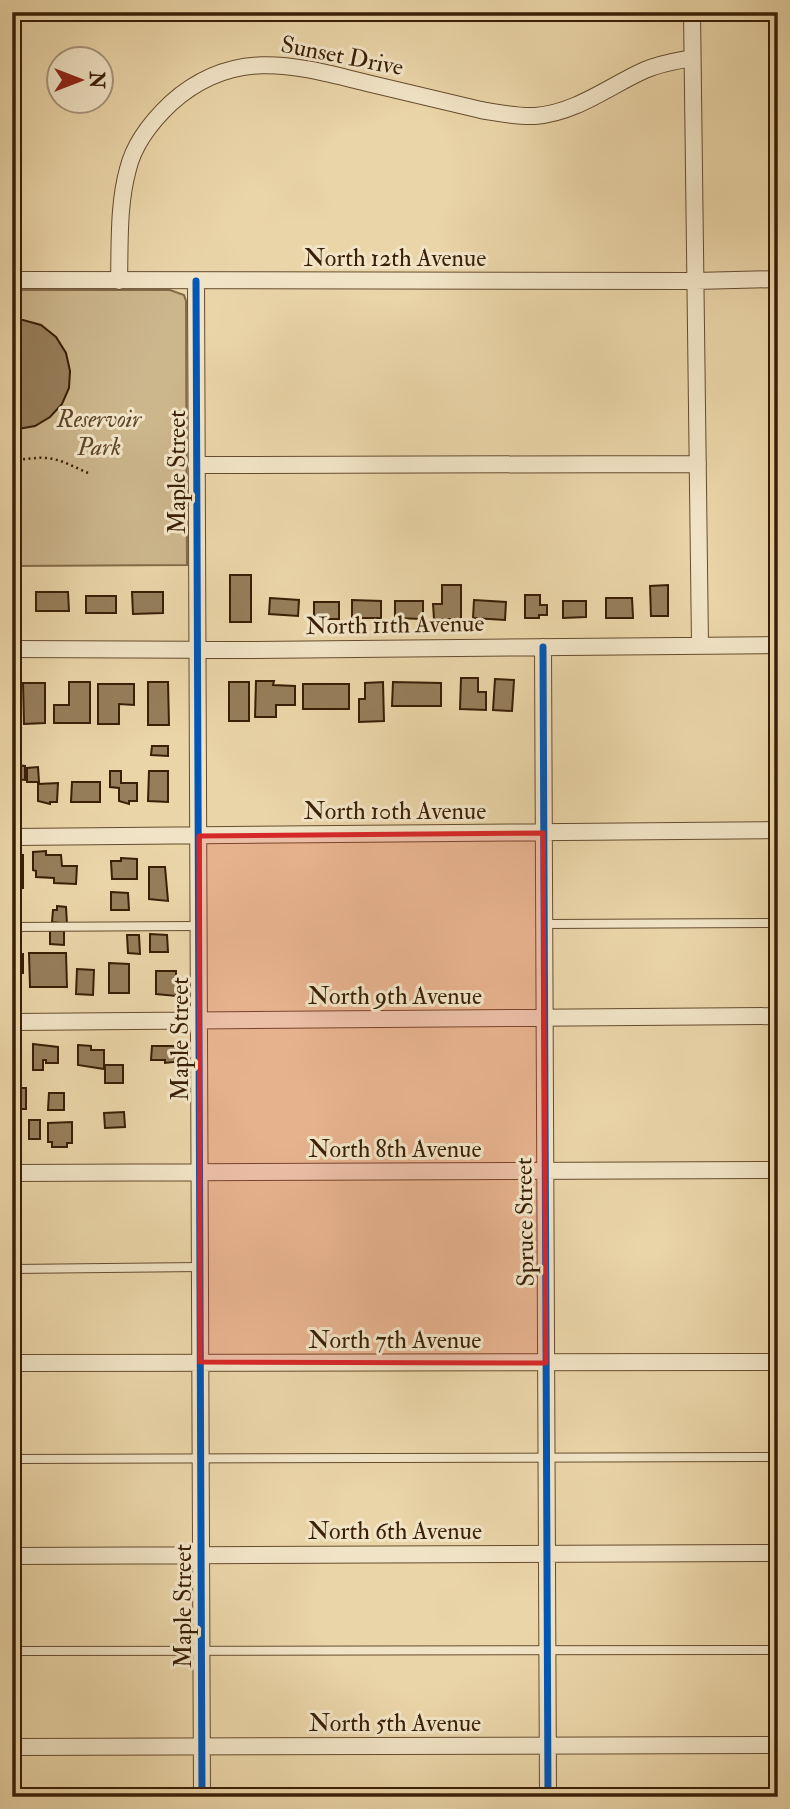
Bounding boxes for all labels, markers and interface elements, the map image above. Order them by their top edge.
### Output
street label: Sunset Drive [278,29,406,83]
north arrow [46,46,116,116]
text: N [84,70,108,89]
street label: North 12th Avenue [304,243,486,274]
park label: Reservoir Park [56,404,142,463]
street label: Maple Street [162,410,193,534]
street label: North 11th Avenue [305,608,485,642]
street label: North 10th Avenue [304,796,486,827]
street label: Maple Street [165,977,196,1101]
street label: North 9th Avenue [308,981,482,1012]
street label: North 8th Avenue [308,1134,482,1165]
street label: Spruce Street [508,1157,542,1287]
street label: North 7th Avenue [309,1325,481,1356]
street label: North 6th Avenue [308,1516,482,1547]
street label: Maple Street [168,1544,199,1668]
street label: North 5th Avenue [309,1708,481,1739]

